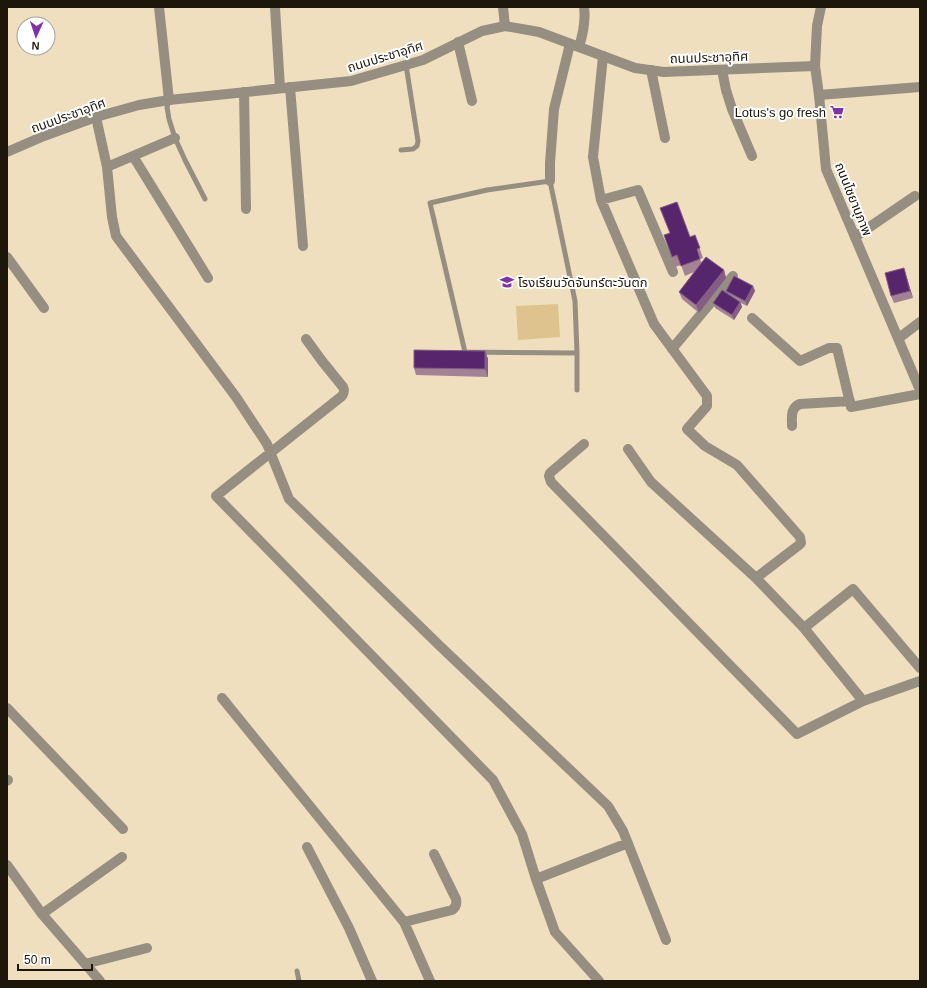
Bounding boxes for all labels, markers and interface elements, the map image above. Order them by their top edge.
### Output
north arrow [16,16,56,56]
street label: ถนนประชาอุทิศ [345,38,425,75]
text: N [31,40,40,52]
street label: ถนนประชาอุทิศ [670,49,748,66]
street label: ถนนประชาอุทิศ [29,95,108,136]
supermarket icon: Lotus's go fresh [829,104,845,120]
place label: Lotus's go fresh [735,105,826,120]
street label: ถนนไชยานุภาพ [832,160,875,238]
school or university icon: โรงเรียนวัดจันทร์ตะวันตก [499,274,515,290]
place label: โรงเรียนวัดจันทร์ตะวันตก [518,275,648,290]
scale bar [18,946,92,972]
text: 50 m [24,953,51,967]

